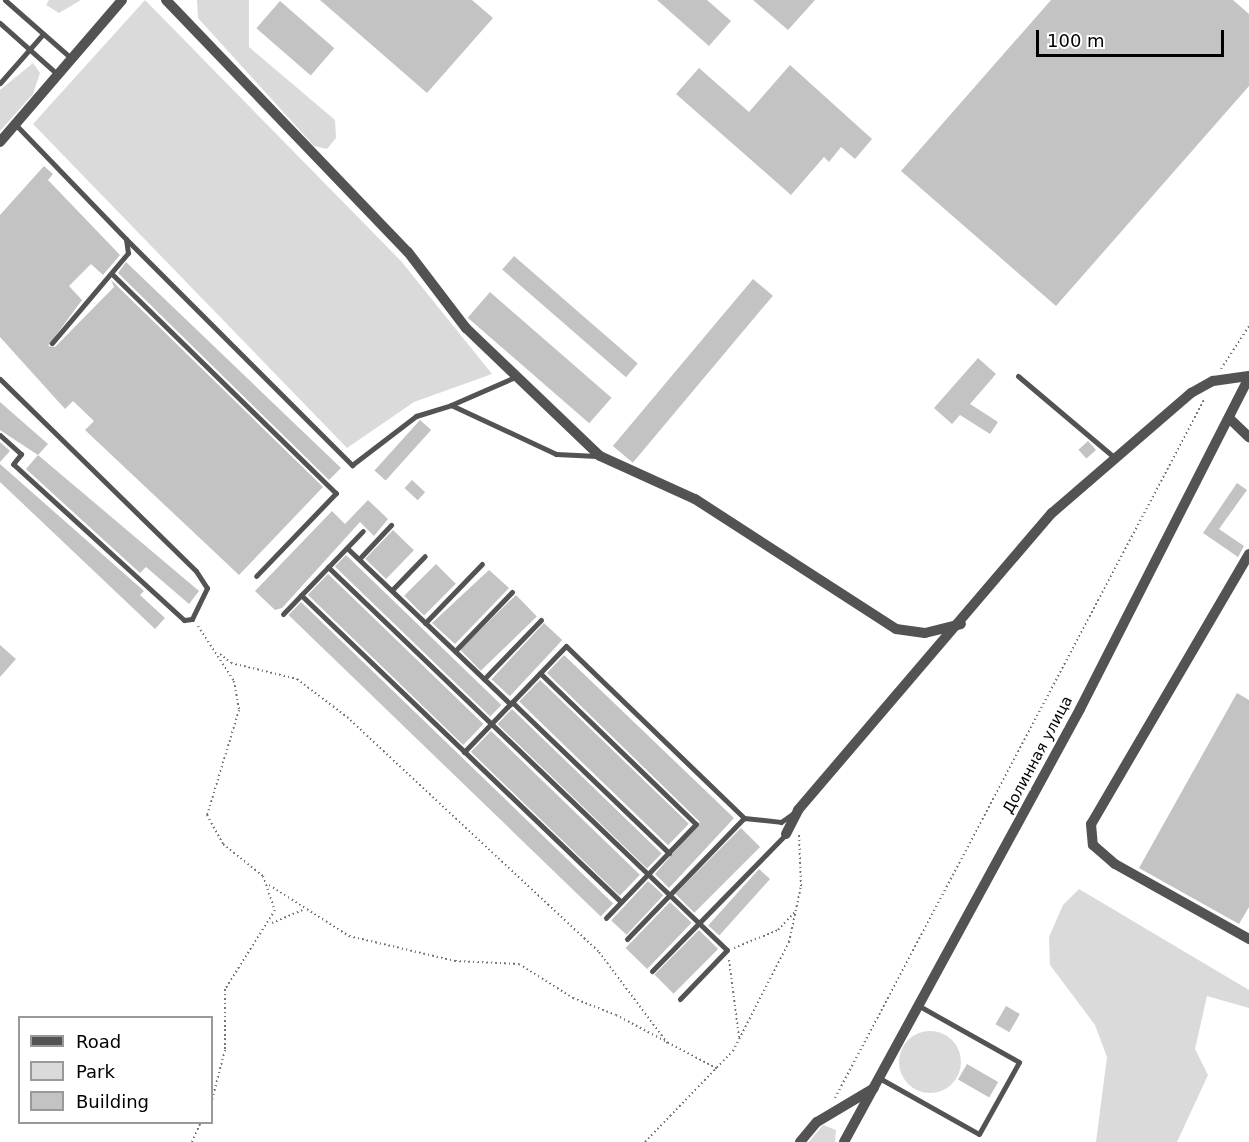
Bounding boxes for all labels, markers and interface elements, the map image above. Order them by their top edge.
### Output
scale bar [1039,18,1226,56]
text: 100 m [1047,30,1105,51]
street label: Долинная улица [999,693,1077,817]
legend [18,1016,213,1124]
text: Road [76,1031,121,1052]
text: Park [76,1061,115,1082]
text: Building [76,1091,149,1112]

